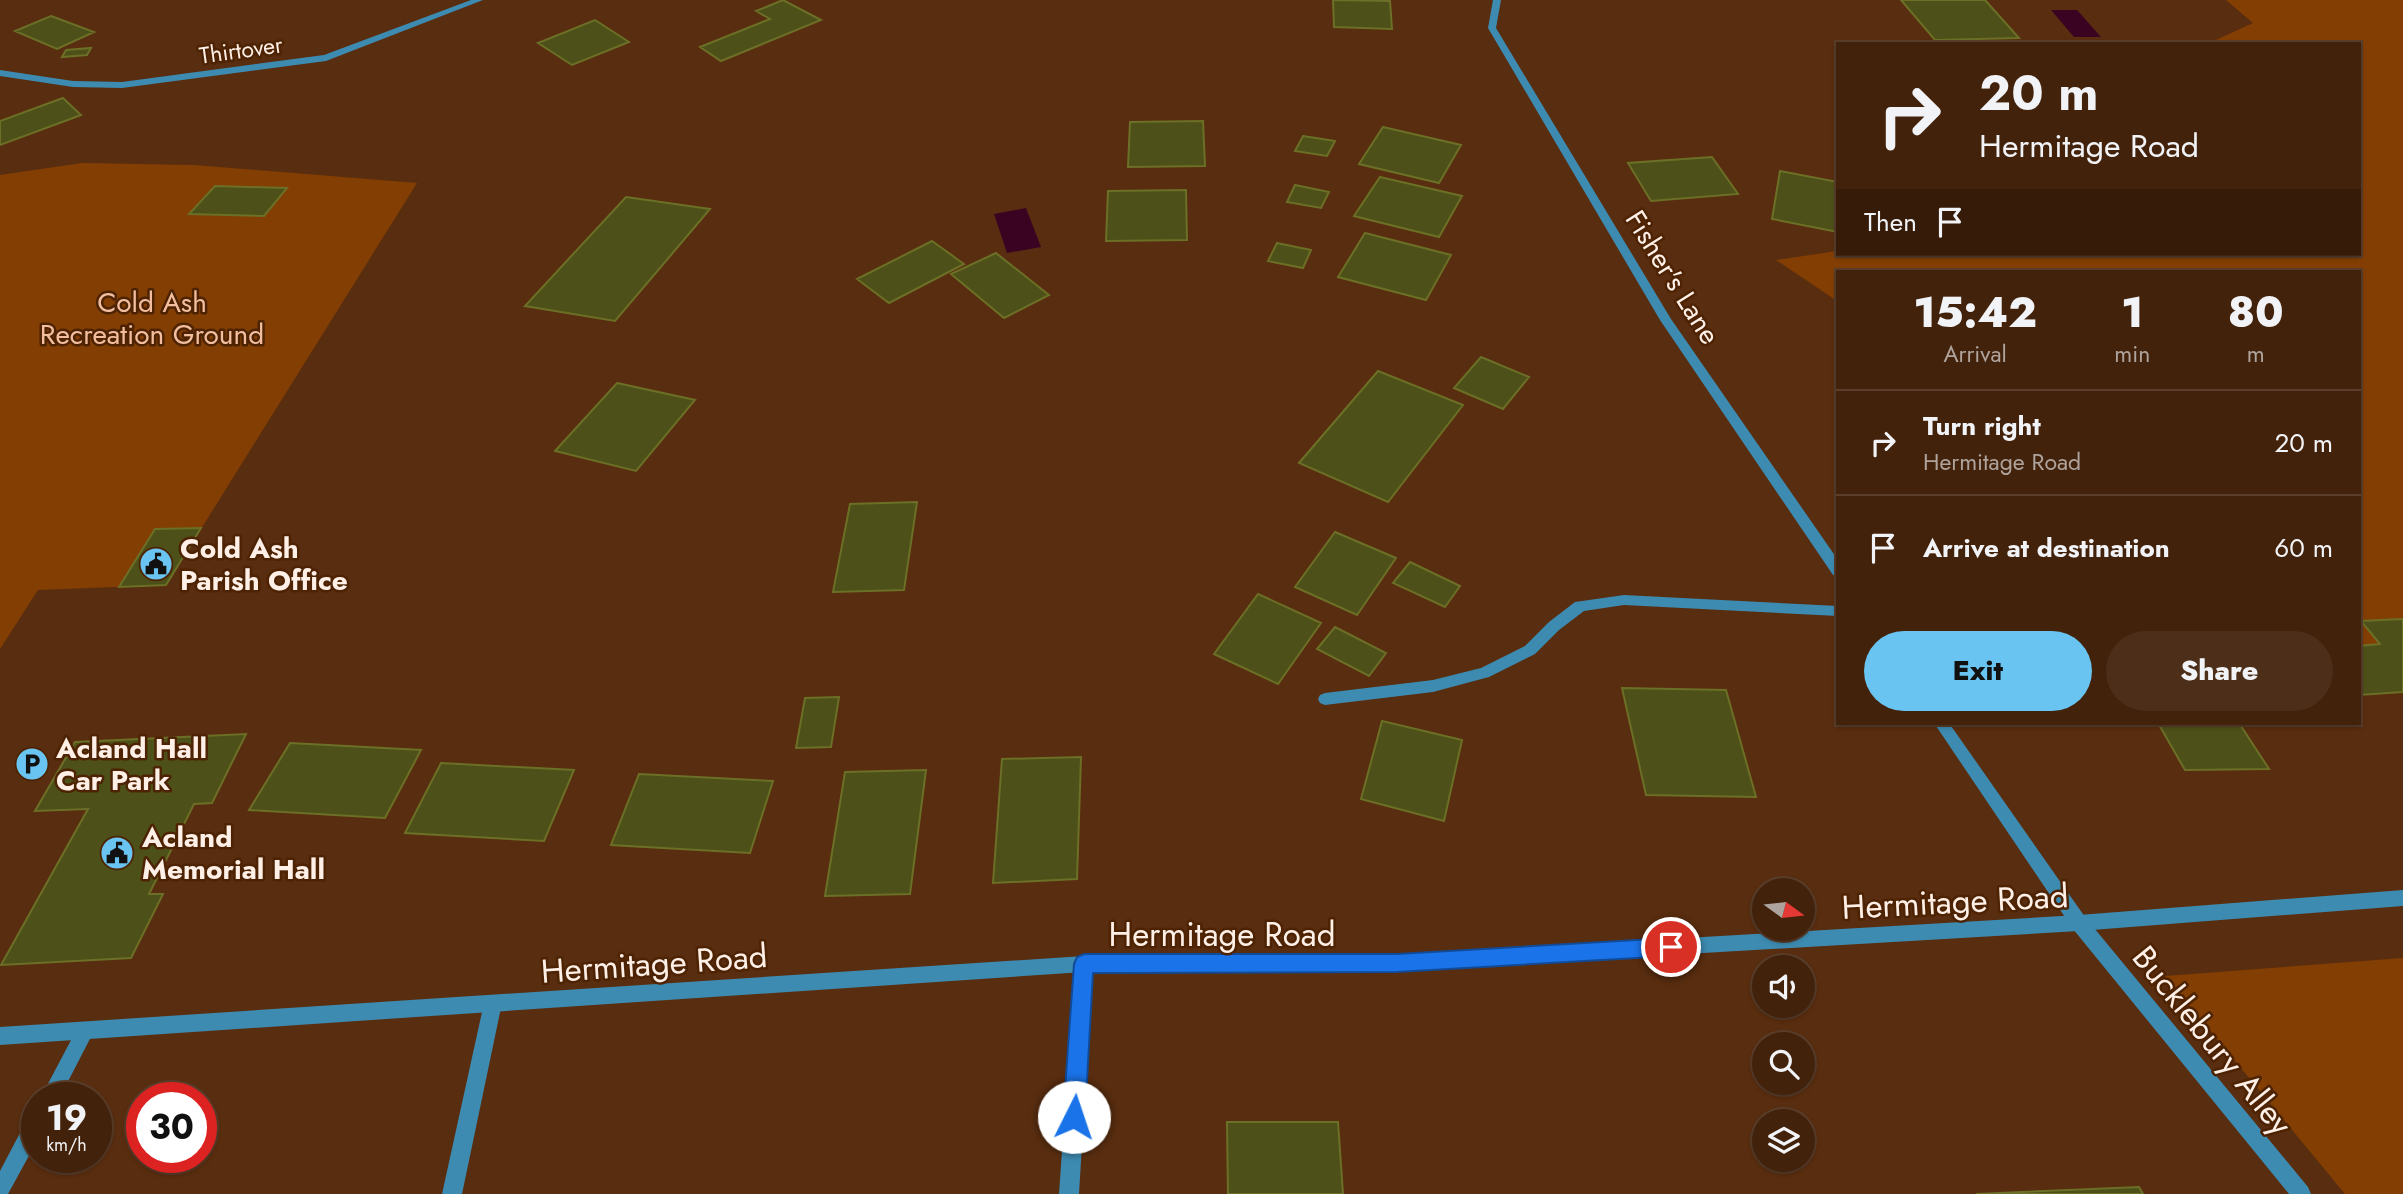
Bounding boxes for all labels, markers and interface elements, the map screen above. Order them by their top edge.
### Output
street label: Thirtover [197,27,285,73]
text: 20 m [1979,58,2098,128]
icon: right [1864,70,1955,161]
text: Hermitage Road [1979,123,2199,169]
street label: Fisher's Lane [1615,202,1730,352]
text: Then [1864,203,1917,241]
icon: arrive [1931,203,1969,241]
park label: Cold Ash Recreation Ground [40,282,264,355]
text: 15:42 [1913,282,2037,343]
text: 1 [2121,282,2143,343]
text: 80 [2228,282,2284,343]
text: Arrival [1943,337,2007,371]
text: min [2114,337,2150,371]
text: m [2247,337,2265,371]
text: Turn right [1923,407,2041,445]
icon: right [1864,424,1902,462]
text: 20 m [2275,424,2333,462]
text: Hermitage Road [1923,445,2081,479]
place label: Cold Ash Parish Office [180,528,348,601]
icon: arrive [1864,529,1902,567]
text: Arrive at destination [1923,529,2170,567]
text: 60 m [2274,529,2333,567]
public building icon: Cold Ash Parish Office [137,545,175,583]
button: Exit [1864,631,2092,711]
button: Share [2106,631,2333,711]
place label: Acland Hall Car Park [55,728,207,801]
parking icon: Acland Hall Car Park [13,745,51,783]
place label: Acland Memorial Hall [141,817,325,890]
public building icon: Acland Memorial Hall [98,834,136,872]
street label: Hermitage Road [1840,872,2070,931]
north arrow [1752,878,1815,942]
map controls [1752,878,1815,1172]
street label: Hermitage Road [1109,911,1335,958]
pin [1641,917,1701,977]
icon: arrive [1652,928,1690,966]
street label: Hermitage Road [539,932,769,995]
street label: Bucklebury Alley [2122,936,2304,1145]
button: sound [1752,955,1815,1018]
button: search [1752,1032,1815,1095]
position arrow [1037,1080,1111,1154]
speed limit sign: 30 [126,1082,217,1173]
text: 19 [46,1093,87,1143]
button: layers [1752,1109,1815,1172]
text: km/h [46,1132,87,1158]

